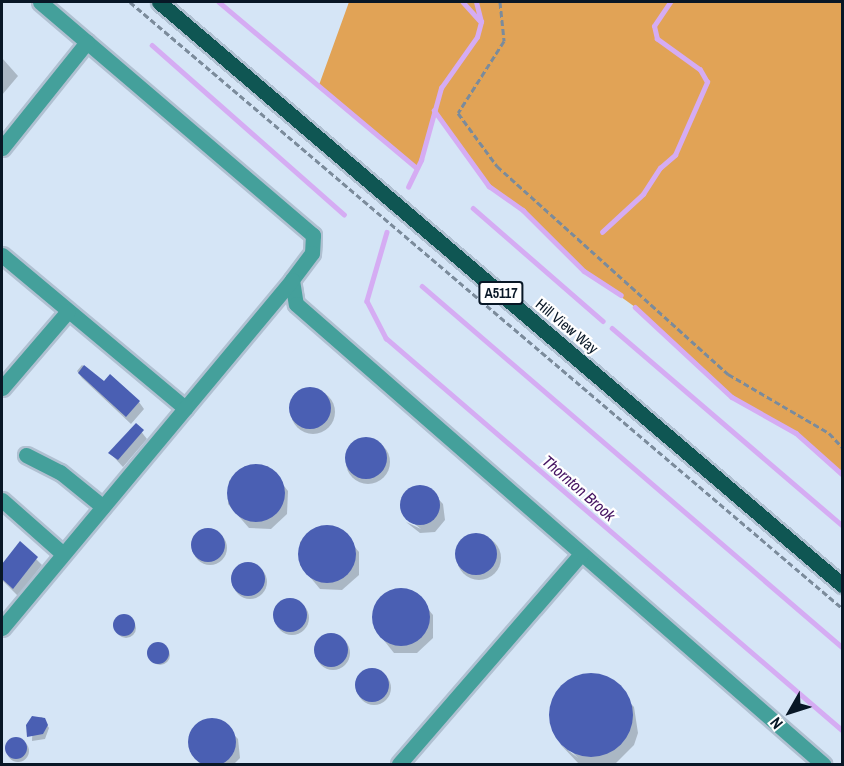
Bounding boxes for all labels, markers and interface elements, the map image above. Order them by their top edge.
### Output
road number: A5117 [477,282,525,304]
street label: Hill View Way [532,295,602,357]
water label: Thornton Brook [539,451,619,525]
north arrow [760,682,820,742]
text: N [764,713,788,734]

